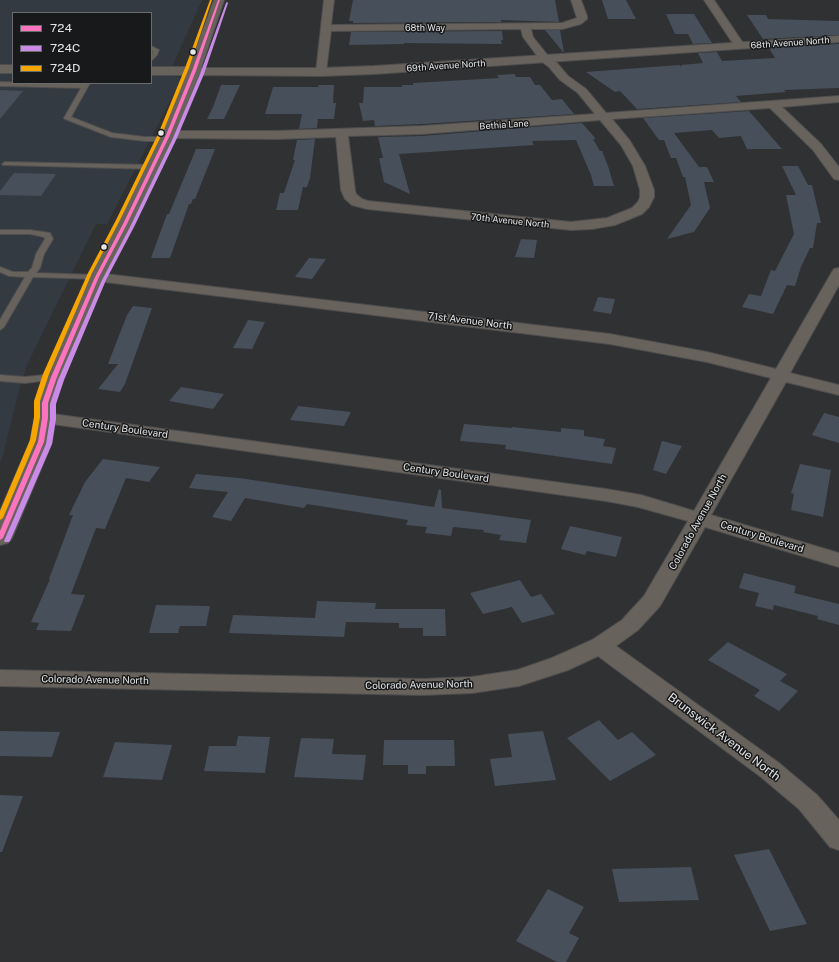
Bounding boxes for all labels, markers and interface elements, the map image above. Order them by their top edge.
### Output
legend [12,12,152,84]
text: 724 [50,21,72,35]
street label: 68th Way [405,23,445,33]
street label: 68th Avenue North [750,35,830,51]
text: 724C [50,41,80,55]
unlabelled marker [188,47,198,57]
street label: 69th Avenue North [406,58,486,74]
text: 724D [50,61,80,75]
street label: Bethia Lane [479,118,529,132]
unlabelled marker [156,128,166,138]
street label: 70th Avenue North [470,212,550,230]
unlabelled marker [99,242,109,252]
street label: 71st Avenue North [427,310,513,332]
street label: Century Boulevard [81,417,169,441]
street label: Century Boulevard [402,461,490,485]
street label: Colorado Avenue North [667,472,729,572]
street label: Century Boulevard [719,519,805,555]
street label: Colorado Avenue North [41,673,149,687]
street label: Colorado Avenue North [365,678,473,692]
street label: Brunswick Avenue North [665,690,783,784]

